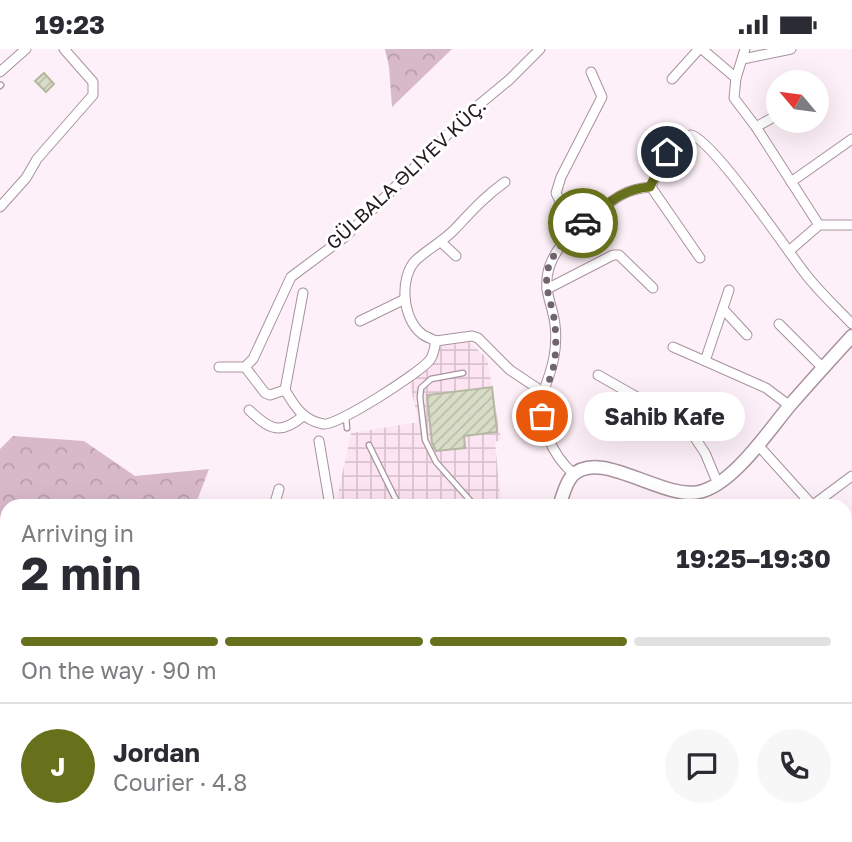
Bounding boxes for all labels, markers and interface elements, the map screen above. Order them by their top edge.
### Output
text: 19:23 [35,9,105,40]
north arrow [766,70,830,133]
map controls [766,70,829,133]
street label: GÜLBALA ƏLIYEV KÜÇ. [321,94,490,254]
pin [637,122,697,182]
icon: home [648,133,686,171]
courier [548,188,618,258]
icon: car [564,204,602,242]
pin [512,386,572,446]
callout: Sahib Kafe [584,391,745,441]
icon: bag [523,397,561,435]
text: Sahib Kafe [604,402,725,430]
text: Arriving in [21,519,134,547]
text: 19:25–19:30 [676,543,831,574]
text: 2 min [21,545,141,600]
text: On the way · 90 m [21,656,217,684]
button: chat [665,729,739,803]
button: phone [757,729,831,803]
text: Jordan [113,737,200,768]
text: J [51,751,65,782]
text: Courier · 4.8 [113,768,247,796]

